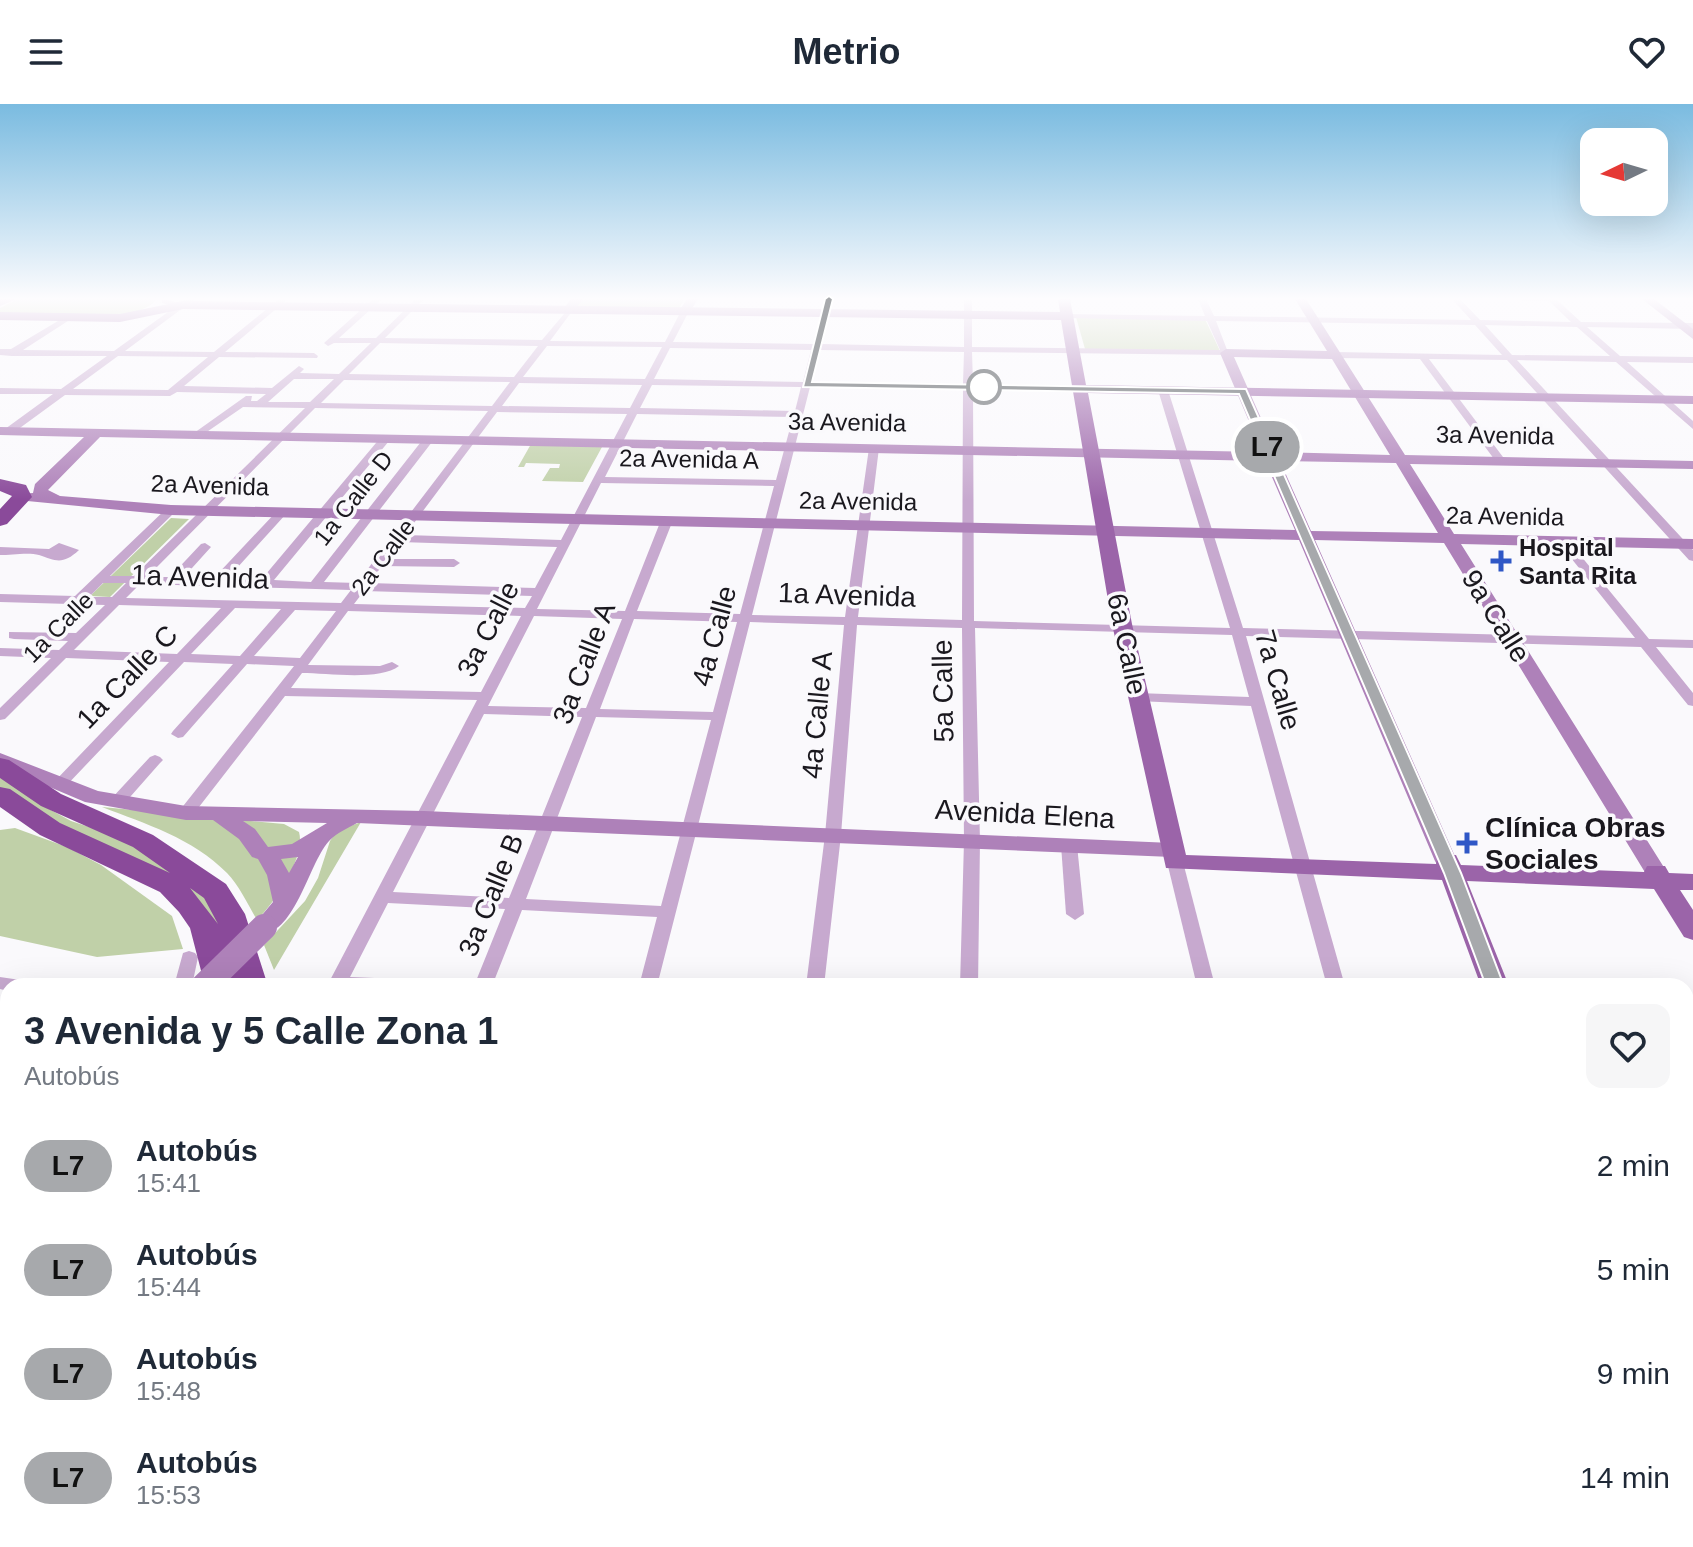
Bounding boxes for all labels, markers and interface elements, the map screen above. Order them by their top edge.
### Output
icon: menu [24,30,68,74]
icon: heart [1625,30,1669,74]
text: Metrio [793,31,901,72]
north arrow [1580,128,1668,216]
map controls [1580,128,1668,216]
unlabelled marker [967,370,1001,404]
street label: 3a Avenida [788,407,907,437]
street label: 3a Avenida [1436,420,1555,450]
line badge: L7 [1231,421,1303,473]
text: L7 [1251,431,1283,462]
street label: 2a Avenida A [619,444,759,474]
street label: 1a Calle D [308,446,398,550]
street label: 2a Avenida [150,469,270,501]
street label: 2a Avenida [799,486,918,516]
street label: 2a Avenida [1446,501,1565,531]
street label: 2a Calle [346,514,420,600]
place label: Hospital Santa Rita [1519,534,1637,589]
marker: Hospital Santa Rita [1490,550,1512,572]
street label: 1a Avenida [130,559,270,595]
street label: 9a Calle [1456,564,1536,668]
street label: 3a Calle [451,576,525,682]
street label: 1a Avenida [777,577,917,613]
street label: 4a Calle [686,582,742,690]
street label: 1a Calle [17,586,99,668]
street label: 6a Calle [1101,591,1153,697]
street label: 3a Calle A [547,598,621,728]
street label: 1a Calle C [70,619,184,735]
street label: 7a Calle [1249,626,1307,734]
street label: 5a Calle [927,639,959,743]
street label: 4a Calle A [796,650,838,780]
street label: Avenida Elena [934,794,1116,834]
place label: Clínica Obras Sociales [1485,812,1666,875]
street label: 3a Calle B [452,829,530,961]
marker: Clínica Obras Sociales [1456,832,1478,854]
button: heart [1586,1004,1670,1088]
text: 3 Avenida y 5 Calle Zona 1 [24,1010,498,1052]
text: Autobús [24,1061,119,1091]
text: Autobús [136,1134,258,1167]
text: 2 min [1597,1149,1670,1182]
text: L7 [52,1150,84,1181]
text: 15:41 [136,1168,201,1198]
text: Autobús [136,1238,258,1271]
text: 5 min [1597,1253,1670,1286]
text: L7 [52,1254,84,1285]
text: 15:44 [136,1272,201,1302]
text: Autobús [136,1342,258,1375]
text: 9 min [1597,1357,1670,1390]
text: L7 [52,1358,84,1389]
text: 15:48 [136,1376,201,1406]
text: Autobús [136,1446,258,1479]
text: 14 min [1580,1461,1670,1494]
text: L7 [52,1462,84,1493]
text: 15:53 [136,1480,201,1510]

